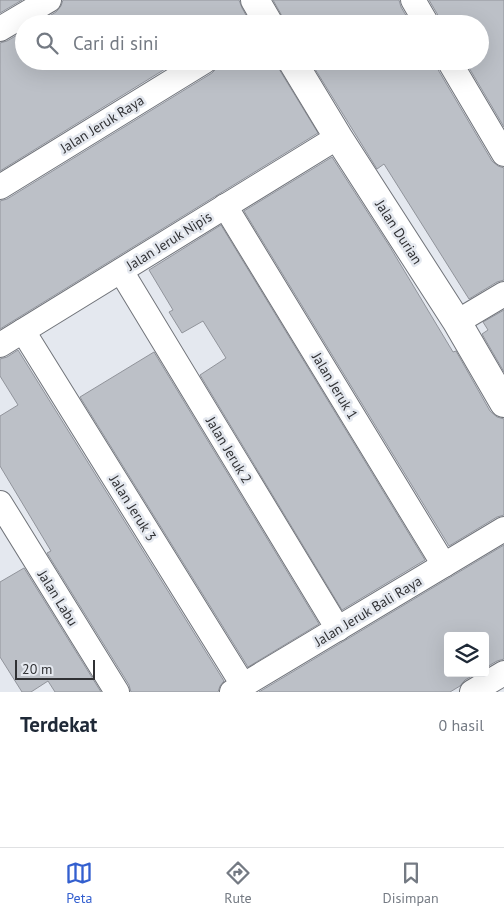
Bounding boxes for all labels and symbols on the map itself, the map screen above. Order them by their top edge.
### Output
street label: Jalan Jeruk Raya [56,91,147,157]
street label: Jalan Durian [371,196,426,268]
street label: Jalan Jeruk Nipis [122,208,215,275]
street label: Jalan Jeruk 1 [308,349,362,423]
street label: Jalan Jeruk 2 [202,413,256,487]
street label: Jalan Jeruk 3 [105,471,160,544]
street label: Jalan Labu [33,566,82,629]
street label: Jalan Jeruk Bali Raya [310,572,425,651]
scale bar [15,657,95,680]

